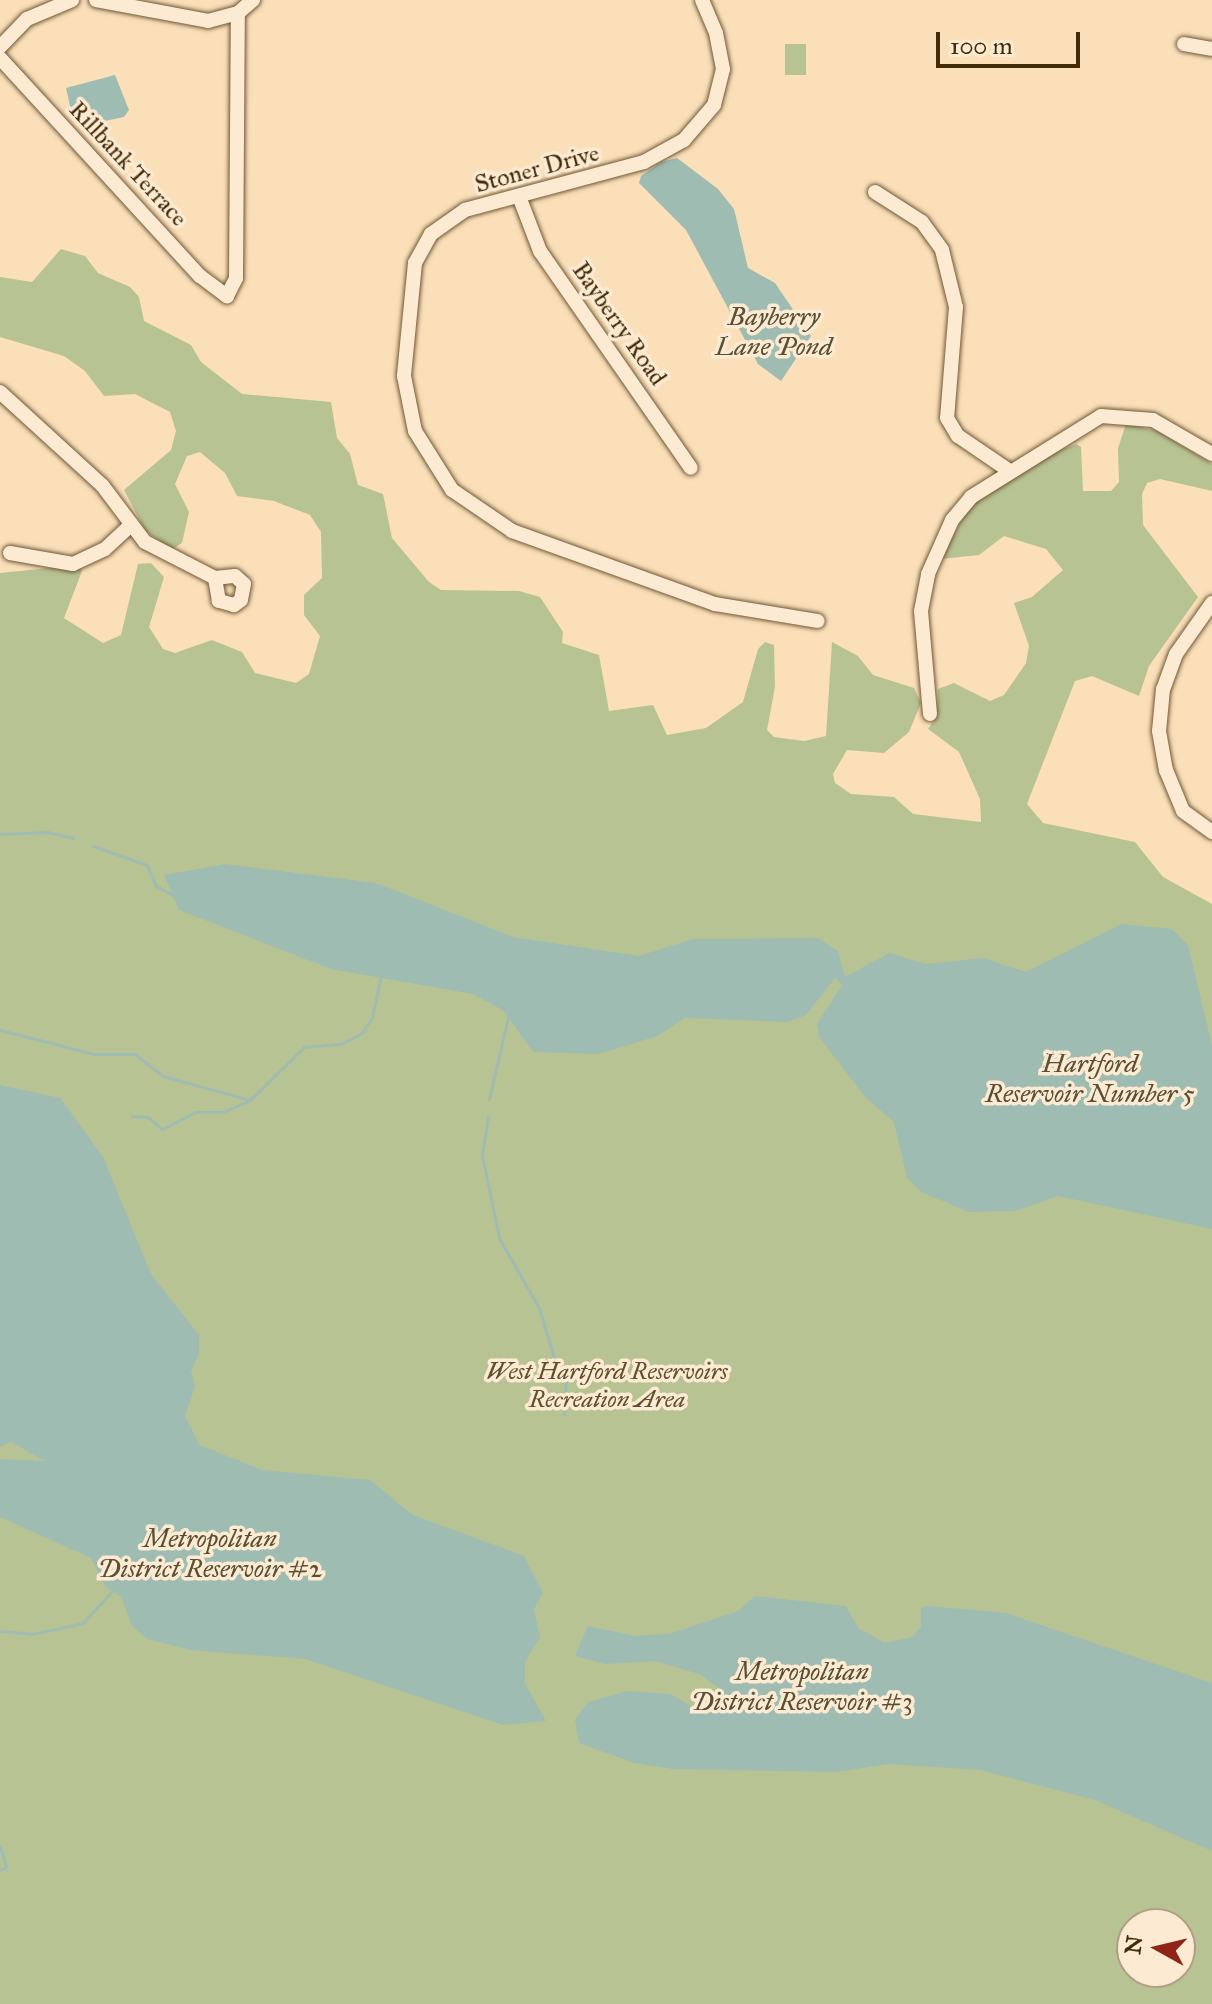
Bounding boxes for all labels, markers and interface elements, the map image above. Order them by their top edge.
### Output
scale bar [940,16,1084,66]
text: 100 m [950,31,1013,61]
street label: Rillbank Terrace [63,96,193,232]
street label: Stoner Drive [472,139,602,199]
street label: Bayberry Road [566,257,672,391]
water label: Bayberry Lane Pond [715,301,833,362]
water label: Hartford Reservoir Number 5 [985,1048,1195,1110]
park label: West Hartford Reservoirs Recreation Area [486,1358,728,1414]
water label: Metropolitan District Reservoir #2 [98,1523,322,1584]
water label: Metropolitan District Reservoir #3 [691,1656,913,1718]
north arrow [1116,1908,1196,1988]
text: N [1119,1934,1148,1956]

